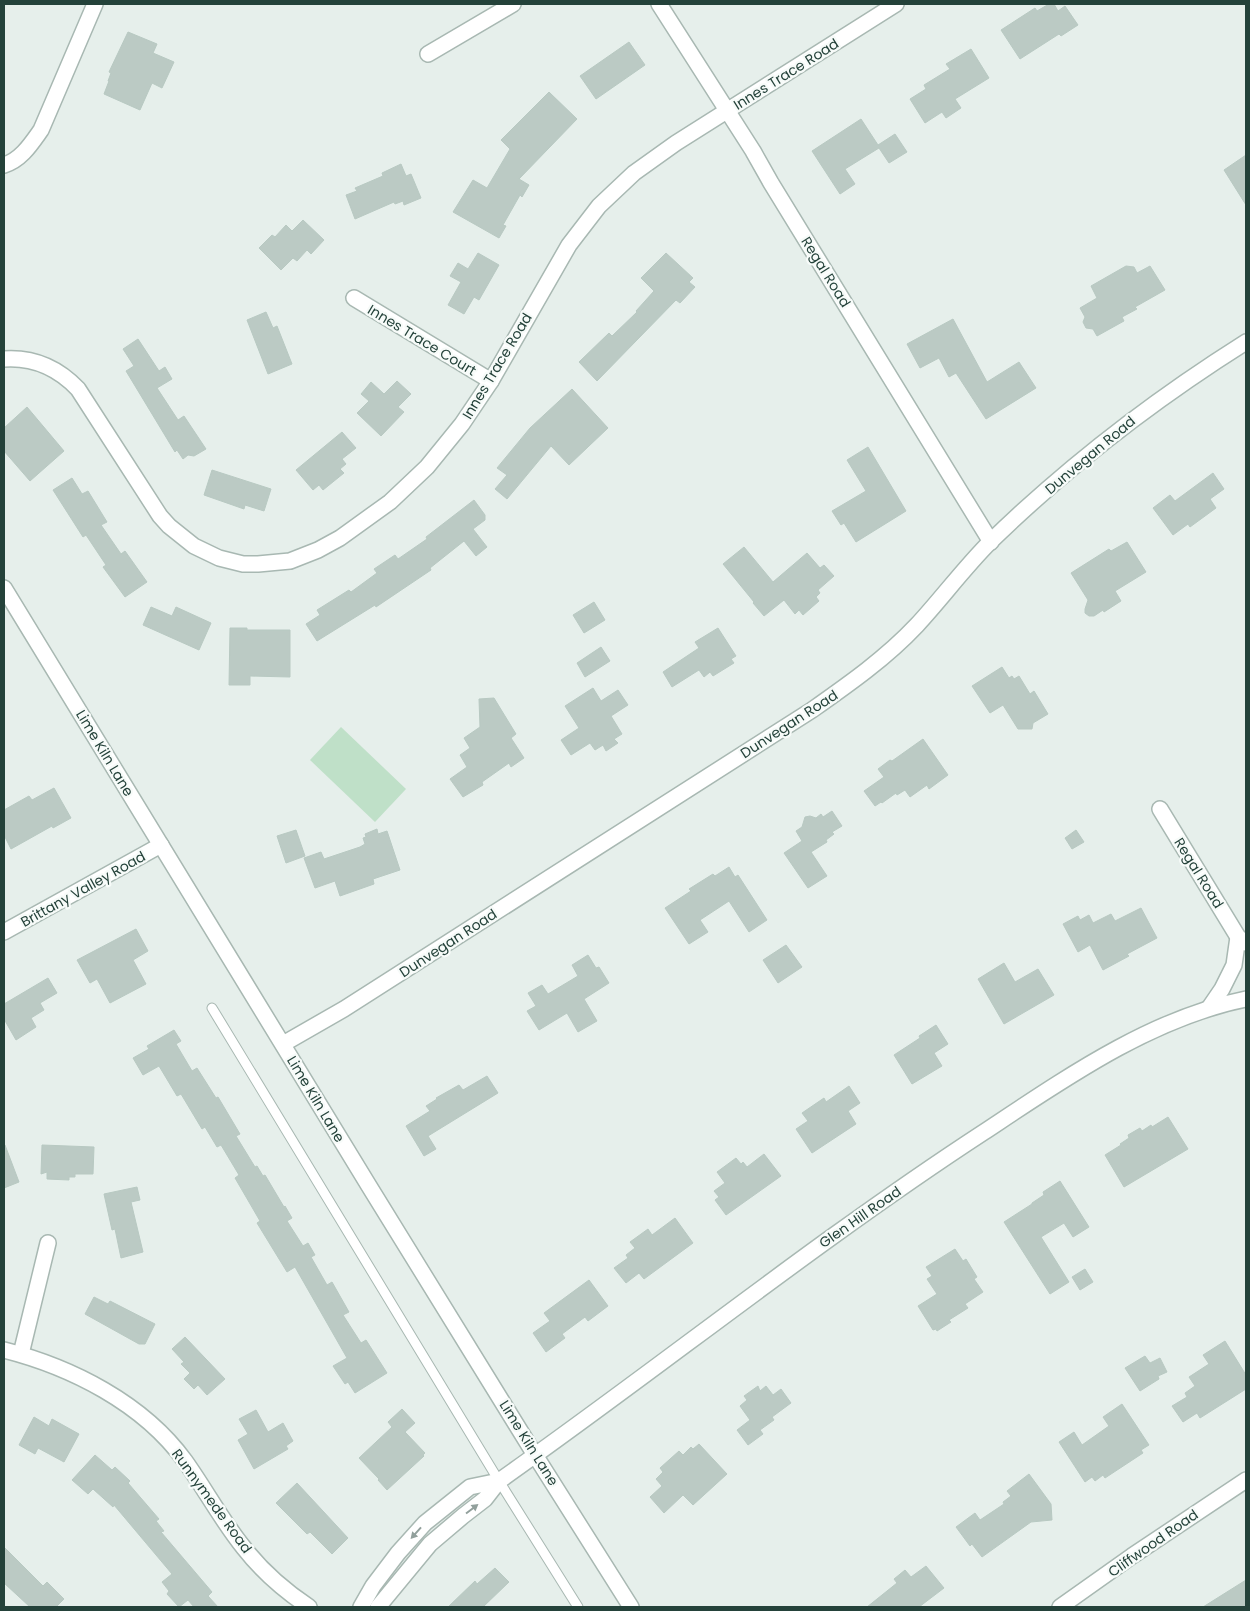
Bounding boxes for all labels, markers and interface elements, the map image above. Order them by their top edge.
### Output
street label: Innes Trace Road [730,34,842,114]
street label: Regal Road [796,233,856,311]
street label: Innes Trace Court [364,300,480,380]
street label: Innes Trace Road [457,309,537,423]
street label: Dunvegan Road [1041,411,1139,499]
street label: Dunvegan Road [736,685,842,763]
street label: Lime Kiln Lane [71,706,139,800]
street label: Regal Road [1169,834,1229,912]
street label: Brittany Valley Road [17,846,149,932]
street label: Dunvegan Road [395,904,501,982]
street label: Lime Kiln Lane [282,1052,350,1146]
street label: Glen Hill Road [815,1181,905,1253]
street label: Lime Kiln Lane [495,1396,563,1490]
street label: Runnymede Road [167,1445,257,1557]
one-way arrow [465,1504,479,1514]
street label: Cliffwood Road [1104,1504,1202,1582]
one-way arrow [410,1527,422,1539]

